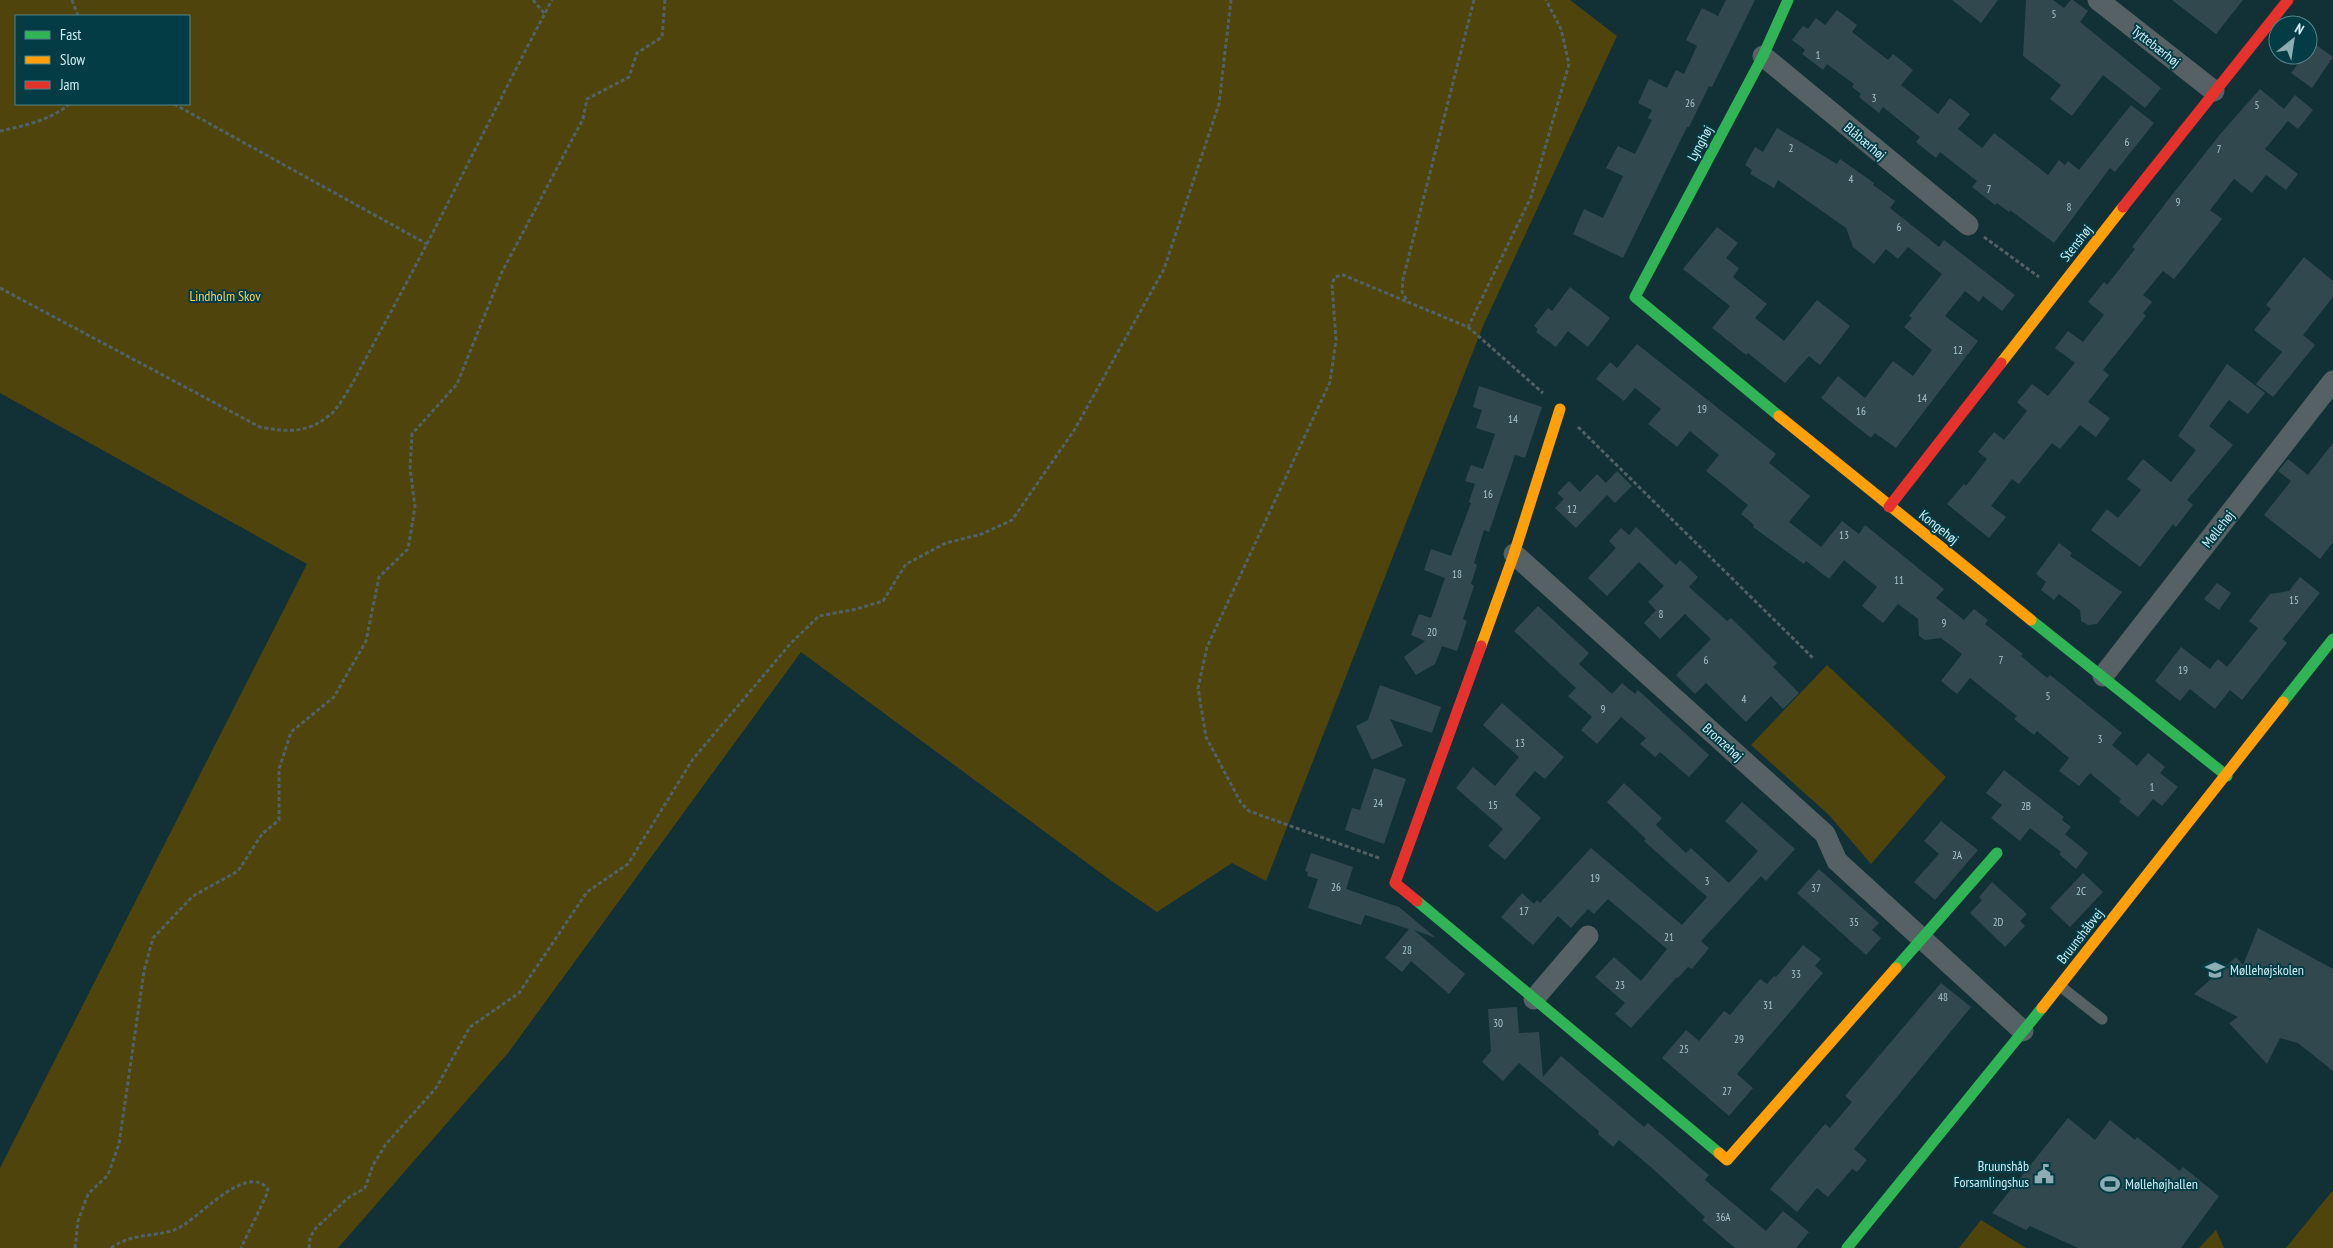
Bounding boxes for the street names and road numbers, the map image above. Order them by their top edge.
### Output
street label: Tyttebærhøj [2128,21,2184,71]
street label: Blåbærhøj [1840,118,1890,164]
street label: Lynghøj [1683,122,1717,164]
street label: Stenshøj [2056,221,2096,265]
street label: Kongehøj [1915,506,1963,548]
street label: Møllehøj [2198,507,2238,551]
street label: Bronzehøj [1699,719,1747,765]
street label: Bruunshåbvej [2053,905,2107,967]

